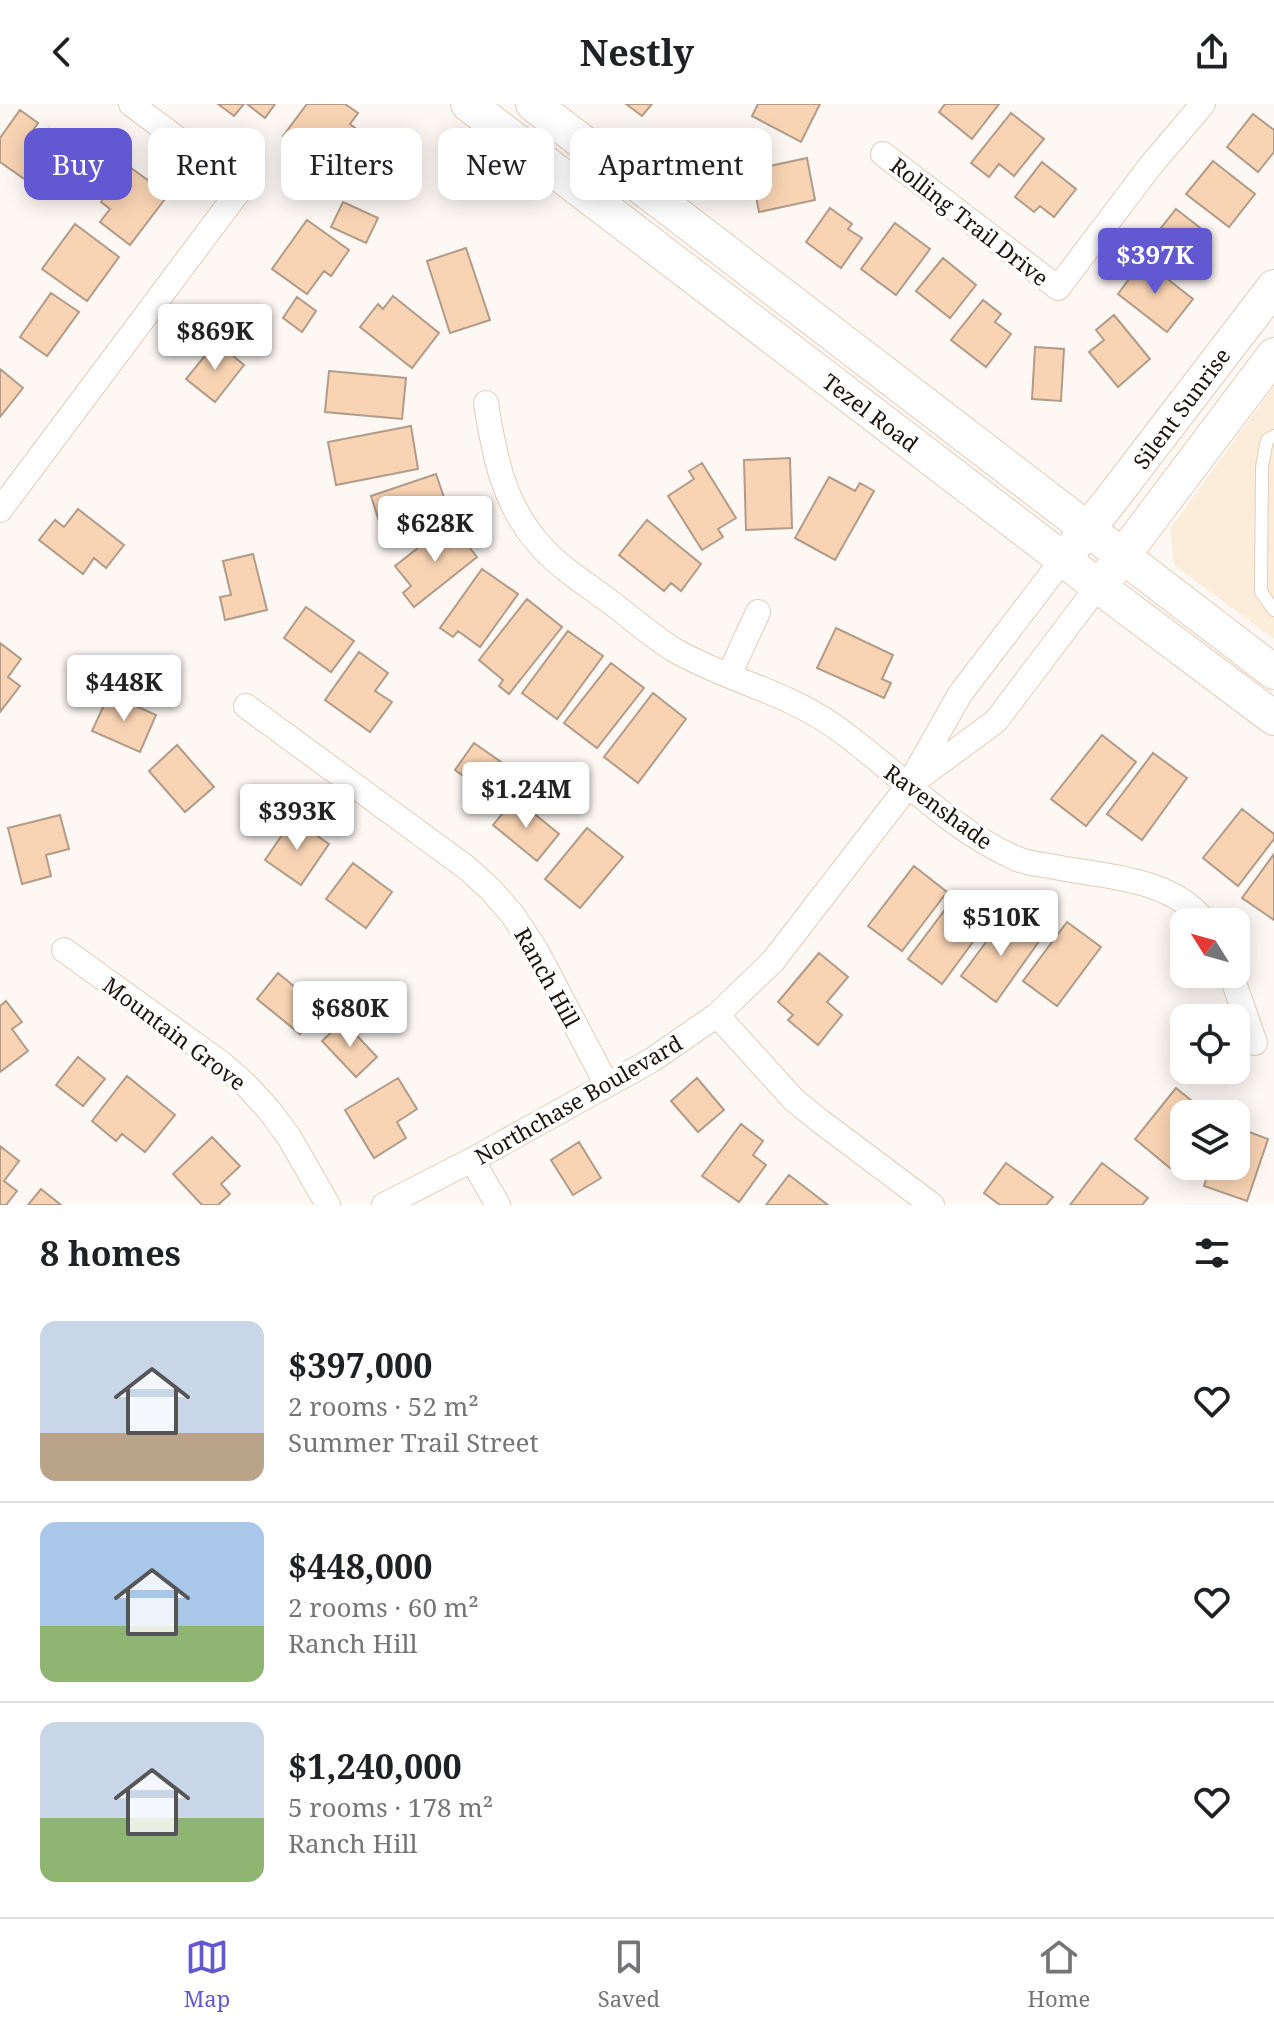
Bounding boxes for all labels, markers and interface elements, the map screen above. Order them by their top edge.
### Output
text: Nestly [580,28,694,77]
icon: back [40,30,84,74]
icon: share [1190,30,1234,74]
chip: Buy [24,128,132,200]
chip: Rent [148,128,265,200]
chip: Filters [281,128,422,200]
chip: New [438,128,554,200]
chip: Apartment [570,128,772,200]
street label: Rolling Trail Drive [885,150,1055,292]
pin: $397K [1099,228,1211,296]
text: $397K [1116,236,1194,272]
pin: $869K [159,304,271,372]
text: $869K [176,312,254,348]
street label: Silent Sunrise [1126,341,1236,475]
street label: Tezel Road [817,366,925,458]
pin: $628K [379,496,491,564]
text: $628K [396,504,474,540]
pin: $448K [68,655,180,723]
text: $448K [85,663,163,699]
street label: Ravenshade [879,757,999,855]
pin: $1.24M [461,762,591,830]
text: $1.24M [480,770,572,806]
pin: $393K [241,784,353,852]
text: $393K [258,792,336,828]
pin: $510K [945,890,1057,958]
text: $510K [962,898,1040,934]
north arrow [1170,908,1250,988]
map controls [1170,908,1250,1180]
street label: Ranch Hill [508,922,588,1032]
street label: Mountain Grove [97,969,253,1097]
pin: $680K [294,981,406,1049]
text: $680K [311,989,389,1025]
button: locate [1170,1004,1250,1084]
street label: Northchase Boulevard [469,1027,688,1171]
button: layers [1170,1100,1250,1180]
text: 8 homes [40,1230,181,1276]
icon: filters [1190,1231,1234,1275]
text: $397,000 [288,1342,432,1388]
icon: home [104,1353,200,1449]
icon: heart [1190,1379,1234,1423]
text: 2 rooms · 52 m² [288,1388,479,1424]
text: Summer Trail Street [288,1424,539,1460]
text: $448,000 [288,1543,432,1589]
icon: home [104,1554,200,1650]
icon: heart [1190,1580,1234,1624]
text: 2 rooms · 60 m² [288,1589,479,1625]
text: Ranch Hill [288,1625,418,1661]
text: $1,240,000 [288,1743,462,1789]
icon: home [104,1754,200,1850]
icon: heart [1190,1780,1234,1824]
text: 5 rooms · 178 m² [288,1789,493,1825]
text: Ranch Hill [288,1825,418,1861]
tab: Map [184,1935,230,2013]
tab: Saved [598,1935,660,2013]
tab: Home [1028,1935,1090,2013]

